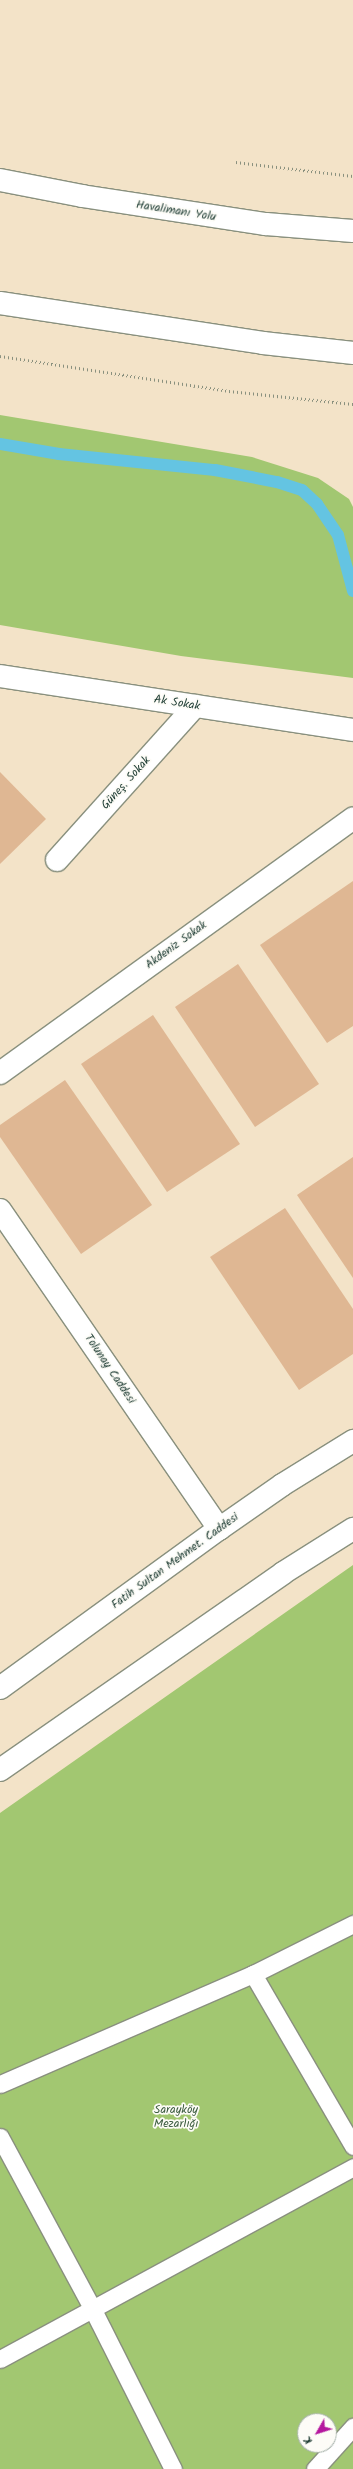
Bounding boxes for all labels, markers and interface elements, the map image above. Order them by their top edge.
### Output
street label: Havalimanı Yolu [135,198,217,224]
street label: Ak Sokak [153,692,201,714]
street label: Güneş. Sokak [98,754,154,812]
street label: Akdeniz Sokak [143,918,209,972]
street label: Tolunay Caddesi [81,1331,139,1407]
street label: Fatih Sultan Mehmet. Caddesi [109,1510,241,1612]
park label: Sarayköy Mezarlığı [154,2103,198,2131]
north arrow [297,2413,337,2453]
text: K [299,2432,318,2448]

